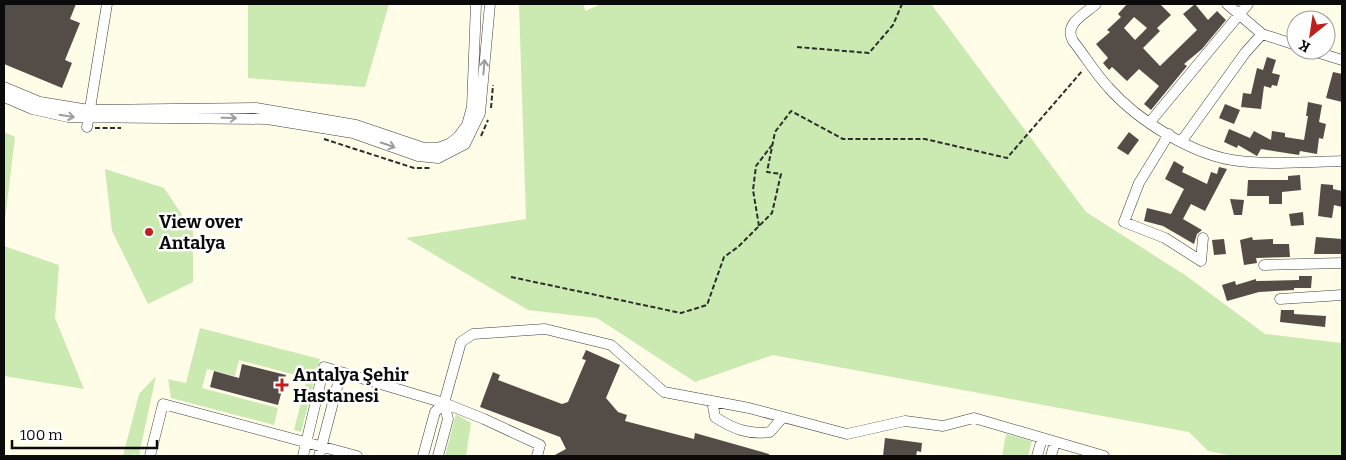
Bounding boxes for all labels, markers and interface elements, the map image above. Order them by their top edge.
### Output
north arrow [1286,10,1336,60]
text: K [1296,36,1313,56]
one-way arrow [480,59,489,75]
one-way arrow [59,111,75,121]
one-way arrow [221,113,237,123]
one-way arrow [380,141,396,151]
place label: View over Antalya [159,211,243,254]
marker: View over Antalya [143,226,155,238]
place label: Antalya Şehir Hastanesi [293,364,409,407]
marker: Antalya Şehir Hastanesi [275,378,289,392]
scale bar [12,418,158,450]
text: 100 m [20,426,63,444]

